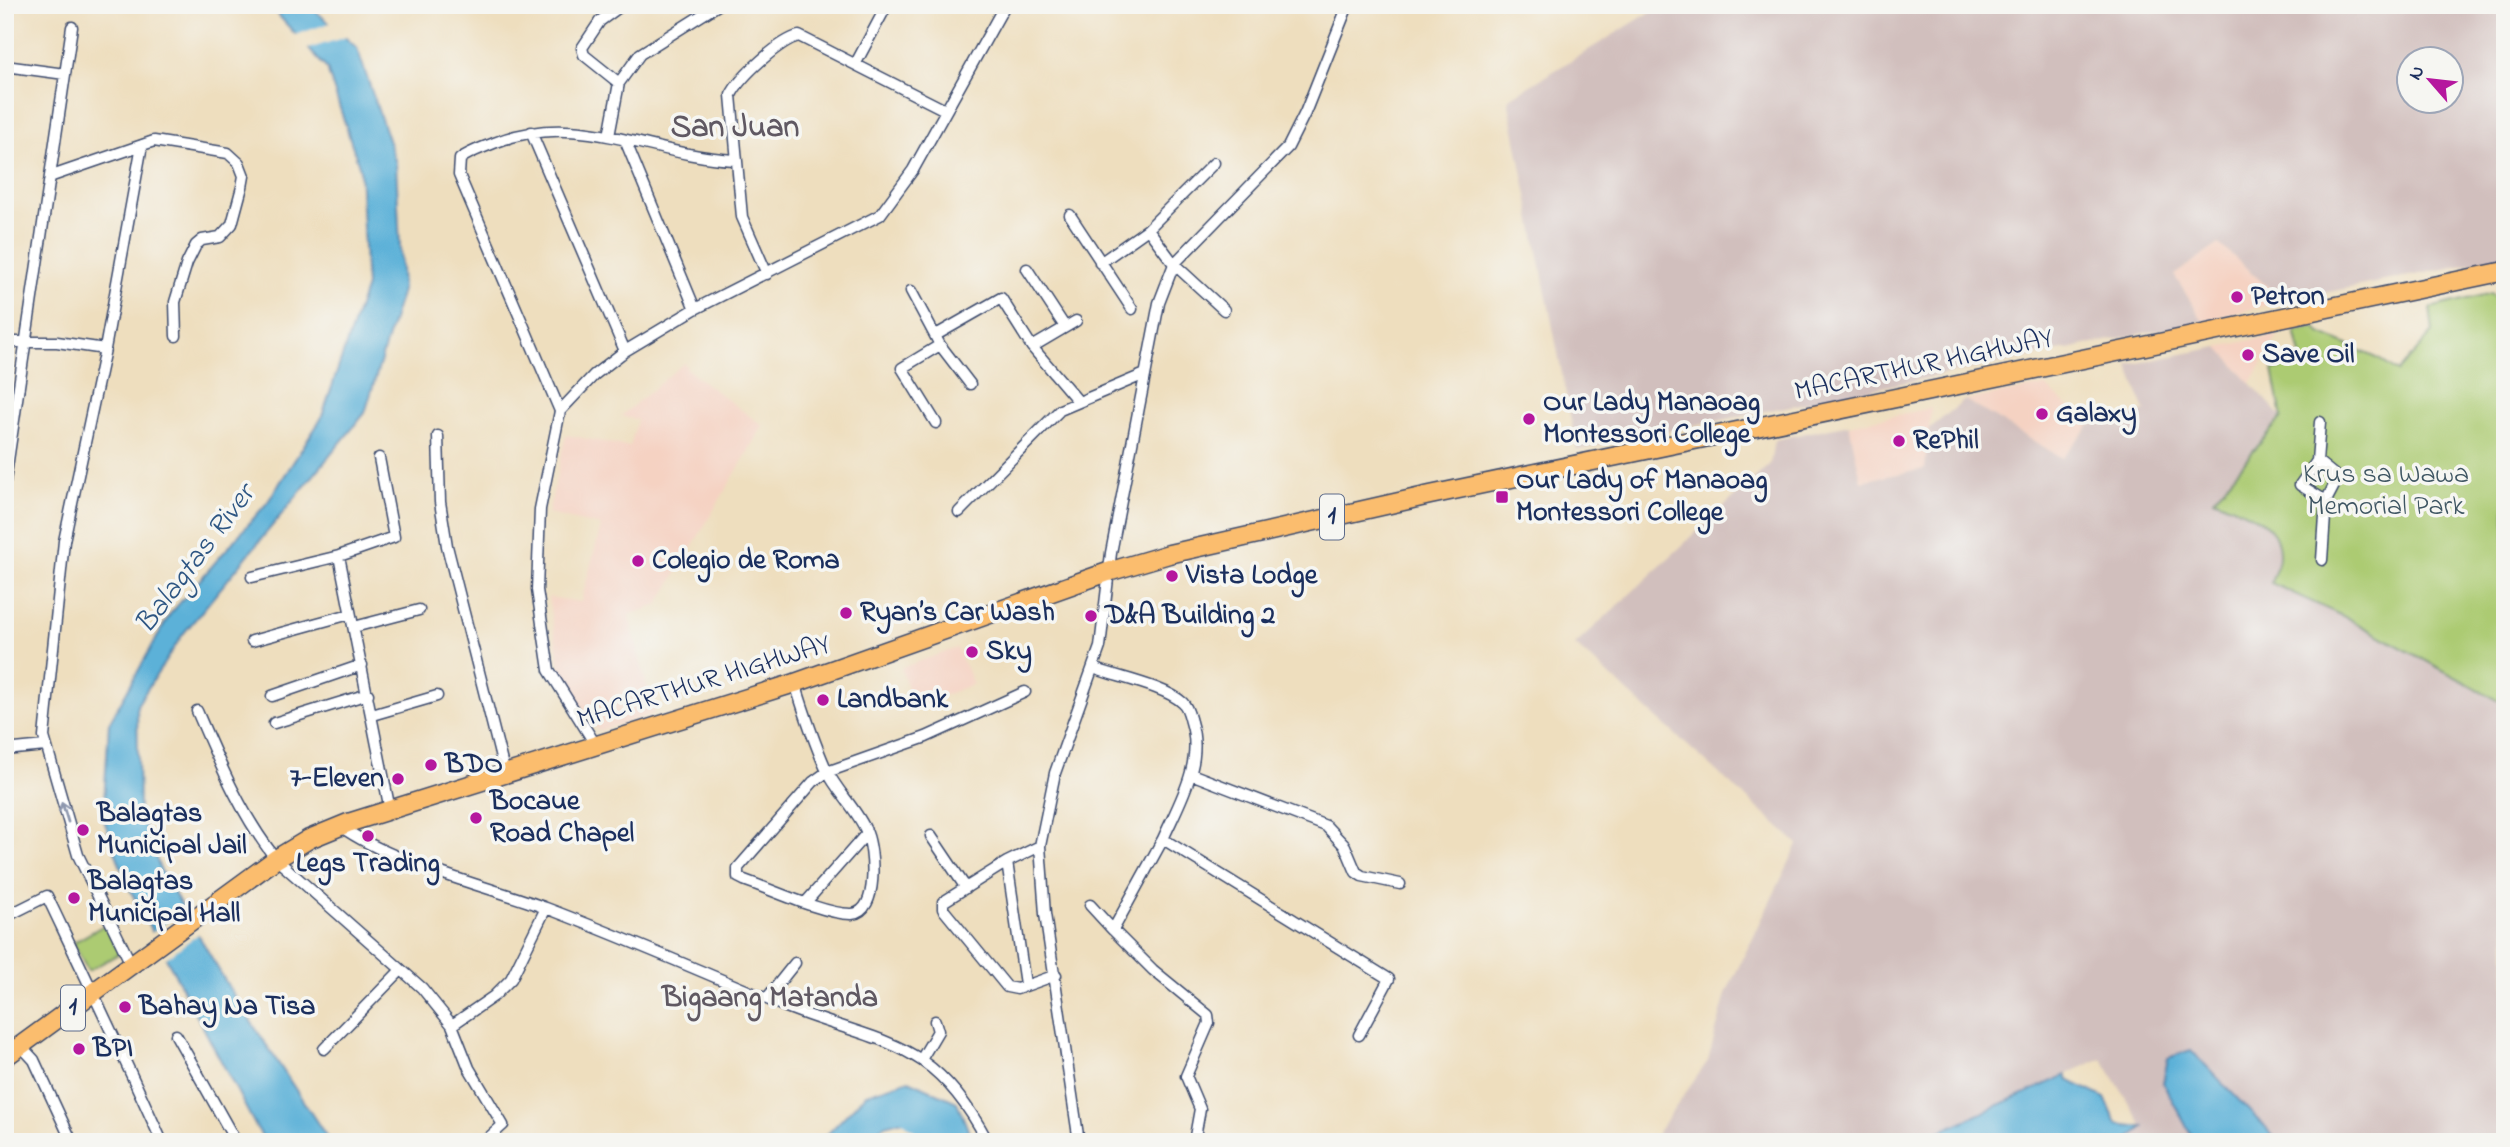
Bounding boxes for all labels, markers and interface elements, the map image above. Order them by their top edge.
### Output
north arrow [2394,46,2464,116]
text: N [2402,61,2432,85]
district label: San Juan [671,105,799,152]
place label: Petron [2251,277,2325,318]
marker: Petron [2229,289,2245,305]
street label: MACARTHUR HIGHWAY [1791,319,2057,413]
place label: Save Oil [2262,335,2355,376]
marker: Save Oil [2240,347,2256,363]
place label: Our Lady Manaoag Montessori College [1543,383,1760,457]
place label: Galaxy [2056,394,2137,435]
marker: Galaxy [2034,406,2050,422]
marker: Our Lady Manaoag Montessori College [1521,411,1537,427]
place label: RePhil [1913,421,1979,462]
marker: RePhil [1891,433,1907,449]
park label: Krus sa Wawa Memorial Park [2303,455,2469,528]
place label: Our Lady of Manaoag Montessori College [1516,461,1768,535]
water label: Balagtas River [125,473,269,644]
marker: Our Lady of Manaoag Montessori College [1494,489,1510,505]
road number: 1 [1320,495,1344,540]
place label: Colegio de Roma [652,541,840,583]
marker: Colegio de Roma [630,553,646,569]
place label: Vista Lodge [1185,556,1319,598]
marker: Vista Lodge [1164,568,1180,584]
place label: Ryan’s Car Wash [860,593,1055,634]
place label: D&A Building 2 [1103,596,1275,638]
marker: Ryan’s Car Wash [838,605,854,621]
marker: D&A Building 2 [1083,608,1099,624]
street label: MACARTHUR HIGHWAY [572,625,836,741]
place label: Sky [986,632,1032,673]
marker: Sky [964,644,980,660]
place label: Landbank [837,680,949,721]
marker: Landbank [815,692,831,708]
place label: BDO [443,745,503,786]
marker: BDO [423,757,439,773]
place label: 7-Eleven [290,759,384,800]
marker: 7-Eleven [390,771,406,787]
place label: Bocaue Road Chapel [488,782,634,855]
place label: Balagtas Municipal Jail [95,794,247,867]
one-way arrow [58,802,71,824]
marker: Bocaue Road Chapel [468,810,484,826]
marker: Balagtas Municipal Jail [75,822,91,838]
marker: Legs Trading [360,828,376,844]
place label: Legs Trading [296,844,440,886]
place label: Balagtas Municipal Hall [86,862,240,935]
marker: Balagtas Municipal Hall [66,890,82,906]
district label: Bigaang Matanda [660,977,878,1022]
road number: 1 [61,986,85,1030]
place label: Bahay Na Tisa [137,987,315,1028]
marker: Bahay Na Tisa [117,999,133,1015]
place label: BPI [91,1029,133,1070]
marker: BPI [71,1041,87,1057]

